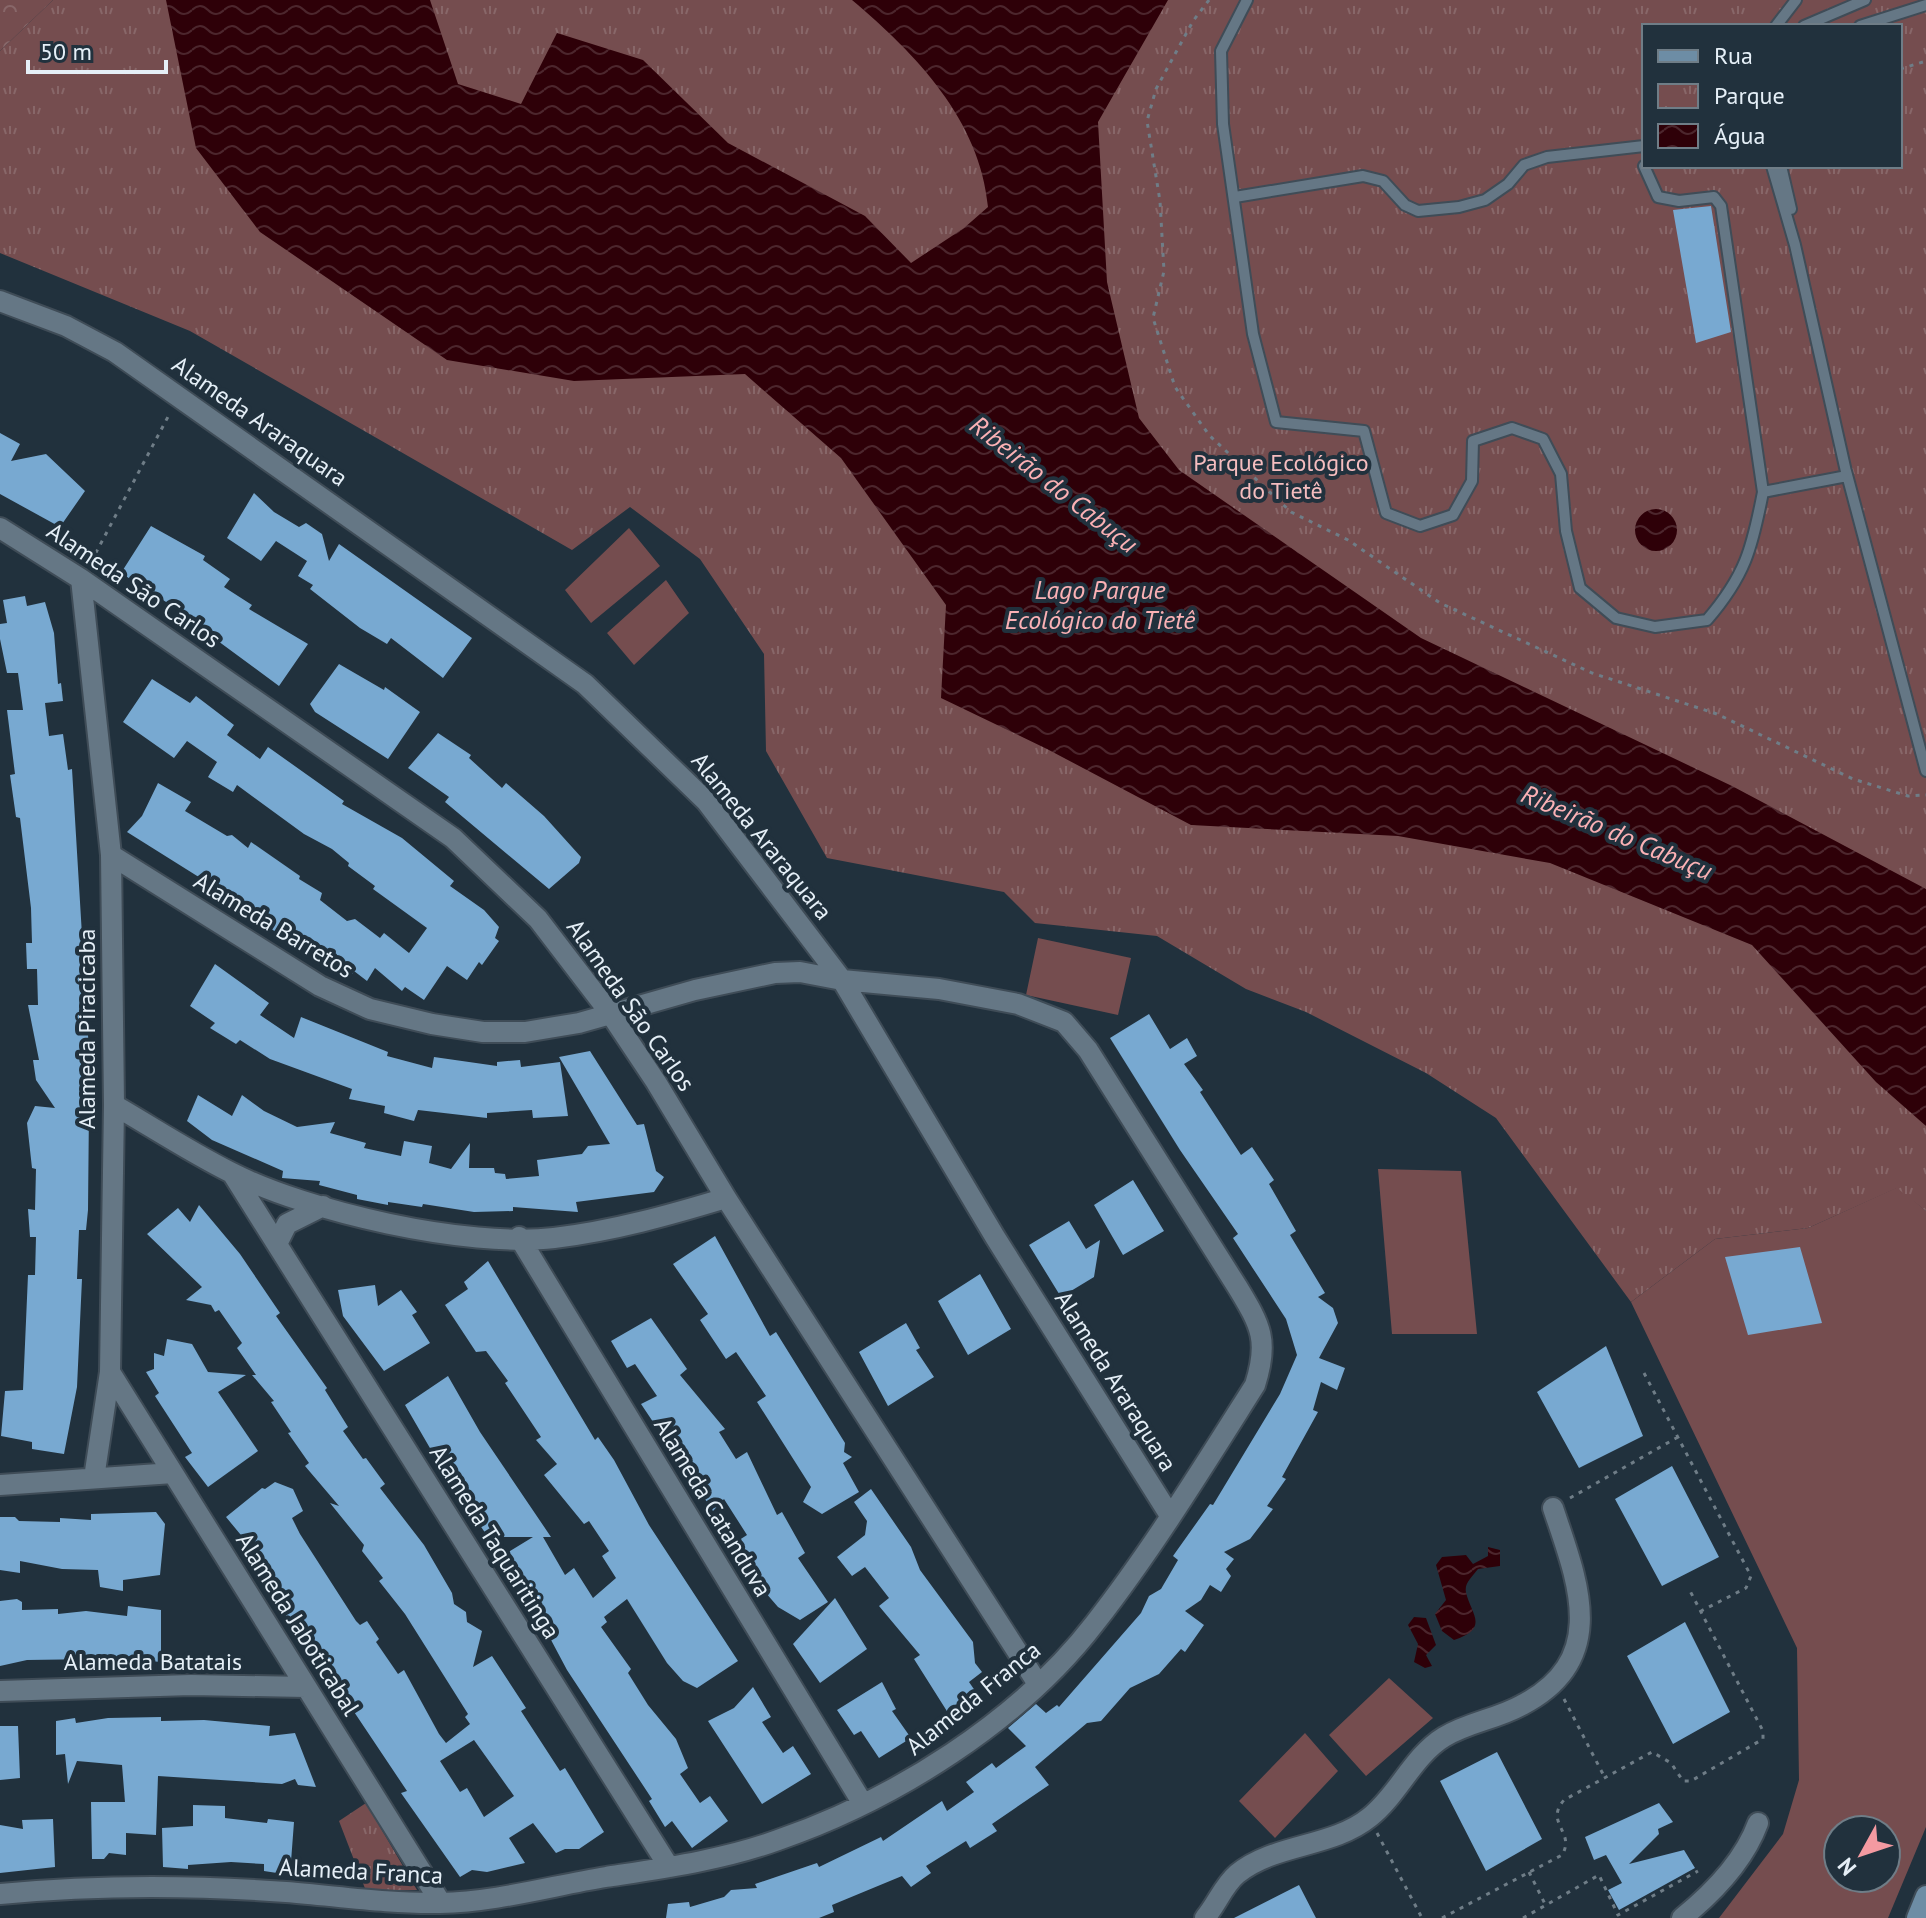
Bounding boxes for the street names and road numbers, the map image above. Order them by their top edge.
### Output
street label: Alameda Araraquara [166,349,354,493]
street label: Alameda São Carlos [41,515,227,655]
street label: Alameda Araraquara [685,746,839,926]
street label: Alameda Barretos [188,865,360,985]
street label: Alameda São Carlos [560,913,702,1097]
street label: Alameda Piracicaba [71,929,102,1129]
street label: Alameda Araraquara [1048,1285,1184,1477]
street label: Alameda Catanduva [647,1412,779,1602]
street label: Alameda Taquaritinga [423,1439,567,1645]
street label: Alameda Jaboticabal [229,1527,367,1721]
street label: Alameda Franca [899,1634,1047,1762]
street label: Alameda Batatais [64,1646,242,1677]
street label: Alameda Franca [278,1851,444,1891]

